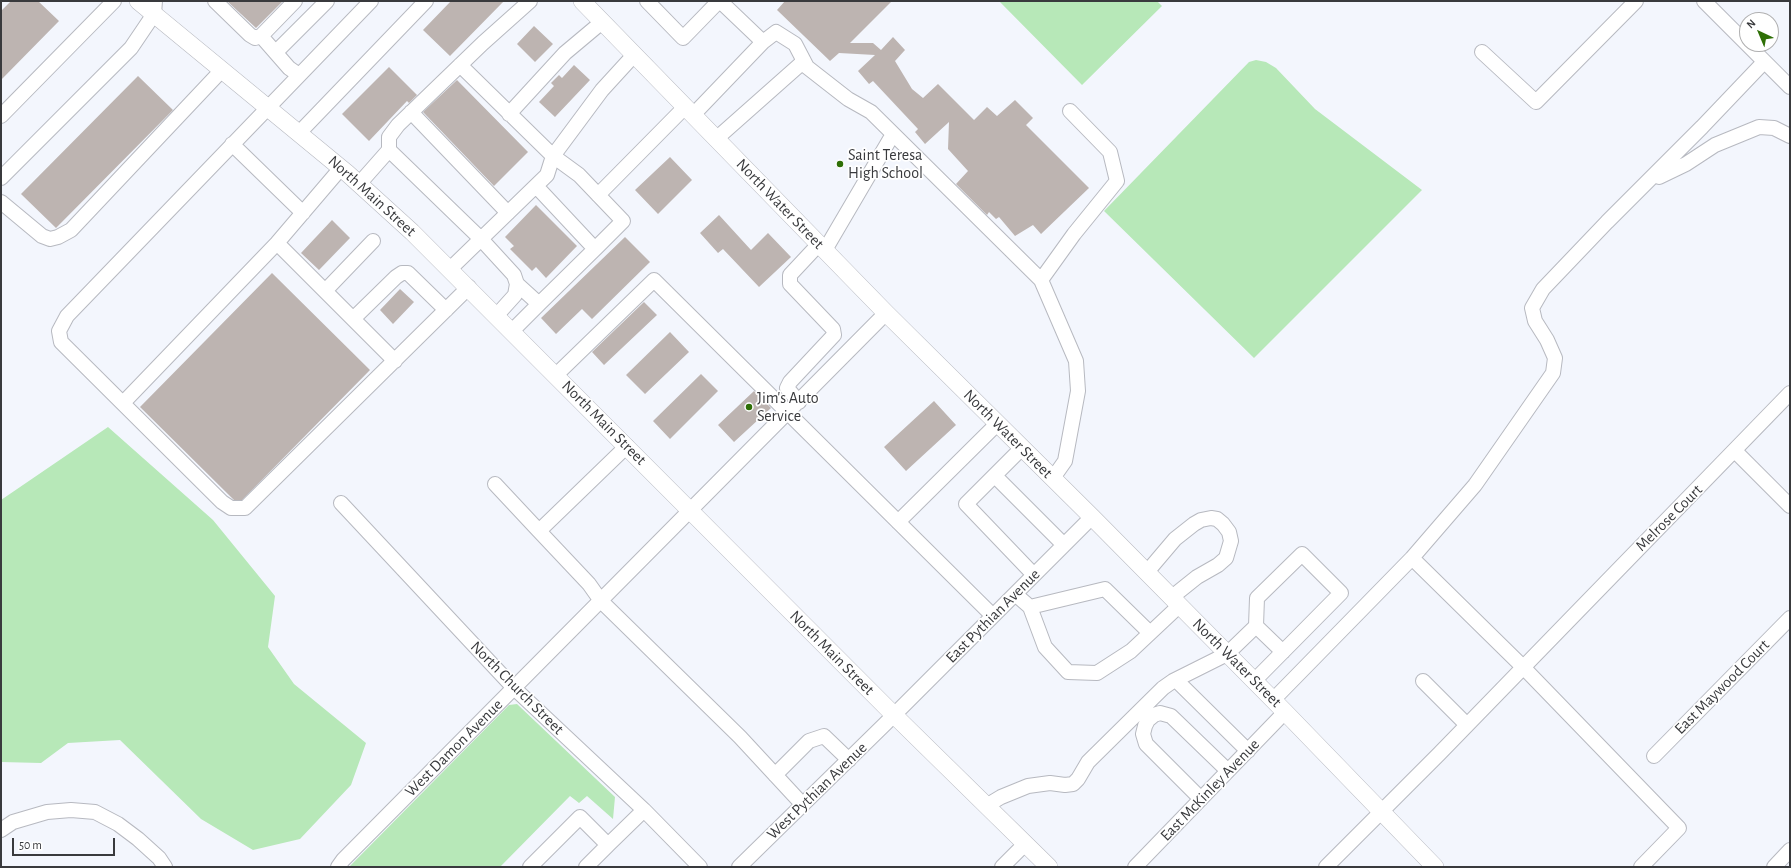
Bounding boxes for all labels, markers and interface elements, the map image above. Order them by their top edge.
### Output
north arrow [1739,12,1779,52]
text: N [1744,17,1758,30]
place label: Saint Teresa High School [848,145,923,183]
street label: North Main Street [324,151,420,241]
street label: North Water Street [732,155,828,253]
marker: Saint Teresa High School [835,159,845,169]
street label: North Main Street [558,377,650,469]
street label: North Water Street [959,385,1057,483]
place label: Jim's Auto Service [757,388,819,426]
marker: Jim's Auto Service [744,402,754,412]
street label: Melrose Court [1632,481,1706,555]
street label: East Pythian Avenue [942,565,1044,667]
street label: North Main Street [786,607,878,699]
street label: North Water Street [1188,614,1286,712]
street label: East Maywood Court [1671,636,1773,738]
street label: North Church Street [466,637,568,739]
street label: West Damon Avenue [401,695,507,801]
street label: East McKinley Avenue [1156,735,1264,845]
street label: West Pythian Avenue [763,738,871,844]
scale bar [14,830,117,856]
text: 50 m [19,839,42,851]

